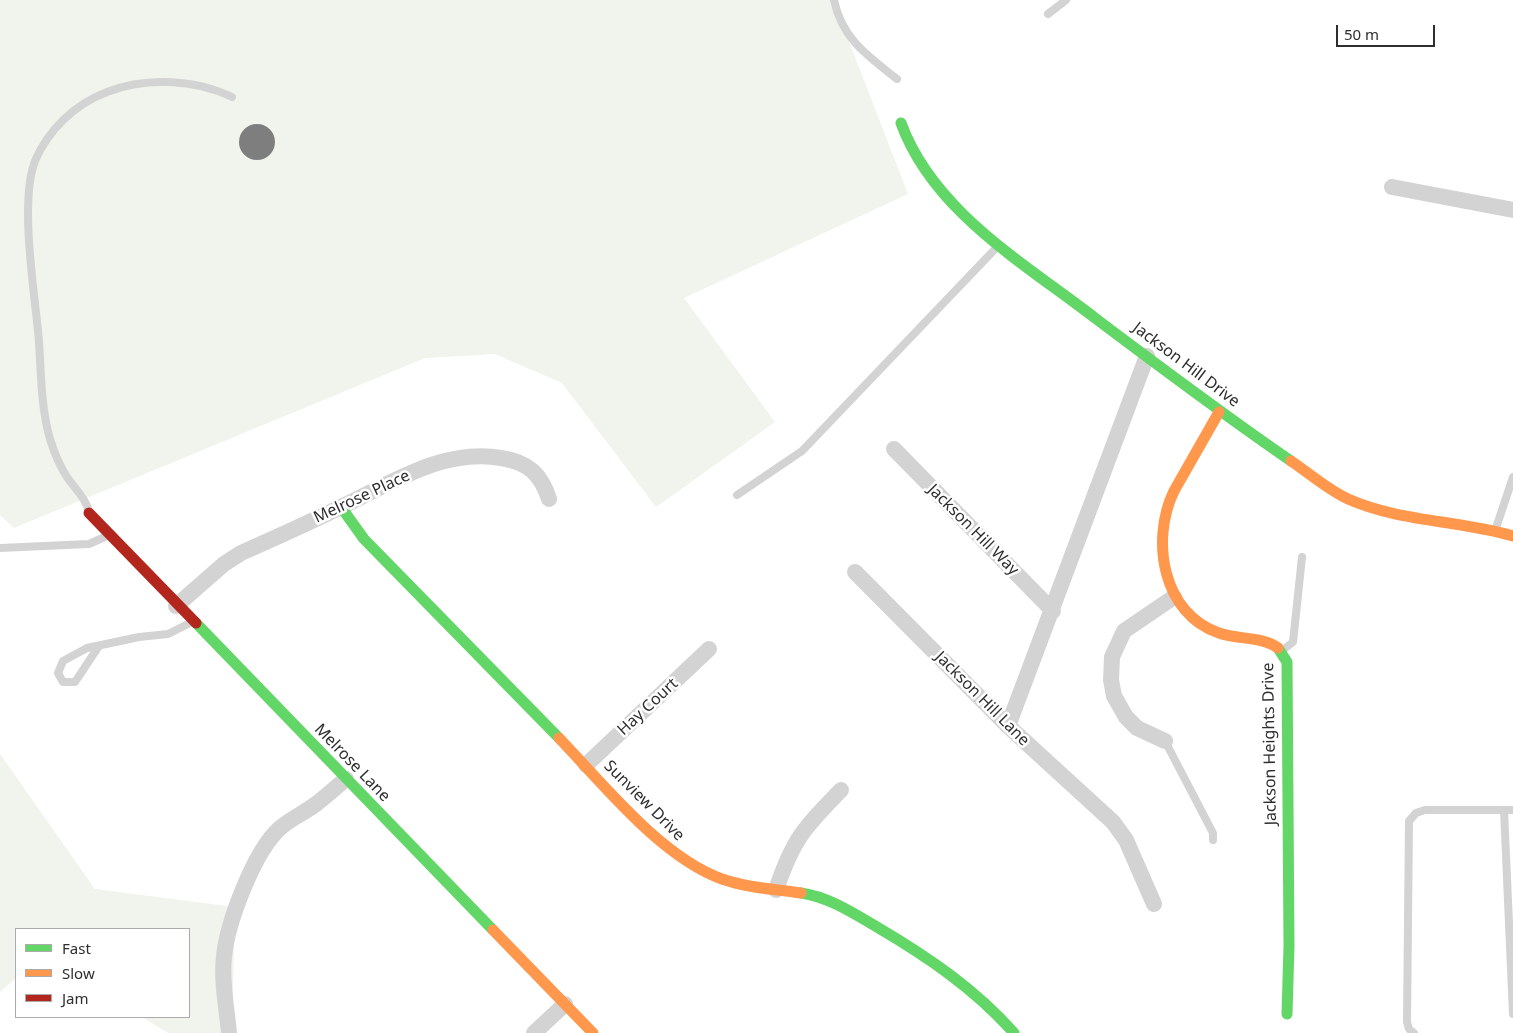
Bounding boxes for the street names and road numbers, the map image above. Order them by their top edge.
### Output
street label: Jackson Hill Drive [1129,319,1243,411]
street label: Melrose Place [311,466,413,528]
street label: Jackson Hill Way [923,480,1023,580]
street label: Jackson Hill Lane [931,648,1033,750]
street label: Jackson Heights Drive [1259,662,1281,826]
street label: Hay Court [614,674,682,740]
street label: Melrose Lane [310,720,394,806]
street label: Sunview Drive [600,757,688,845]

